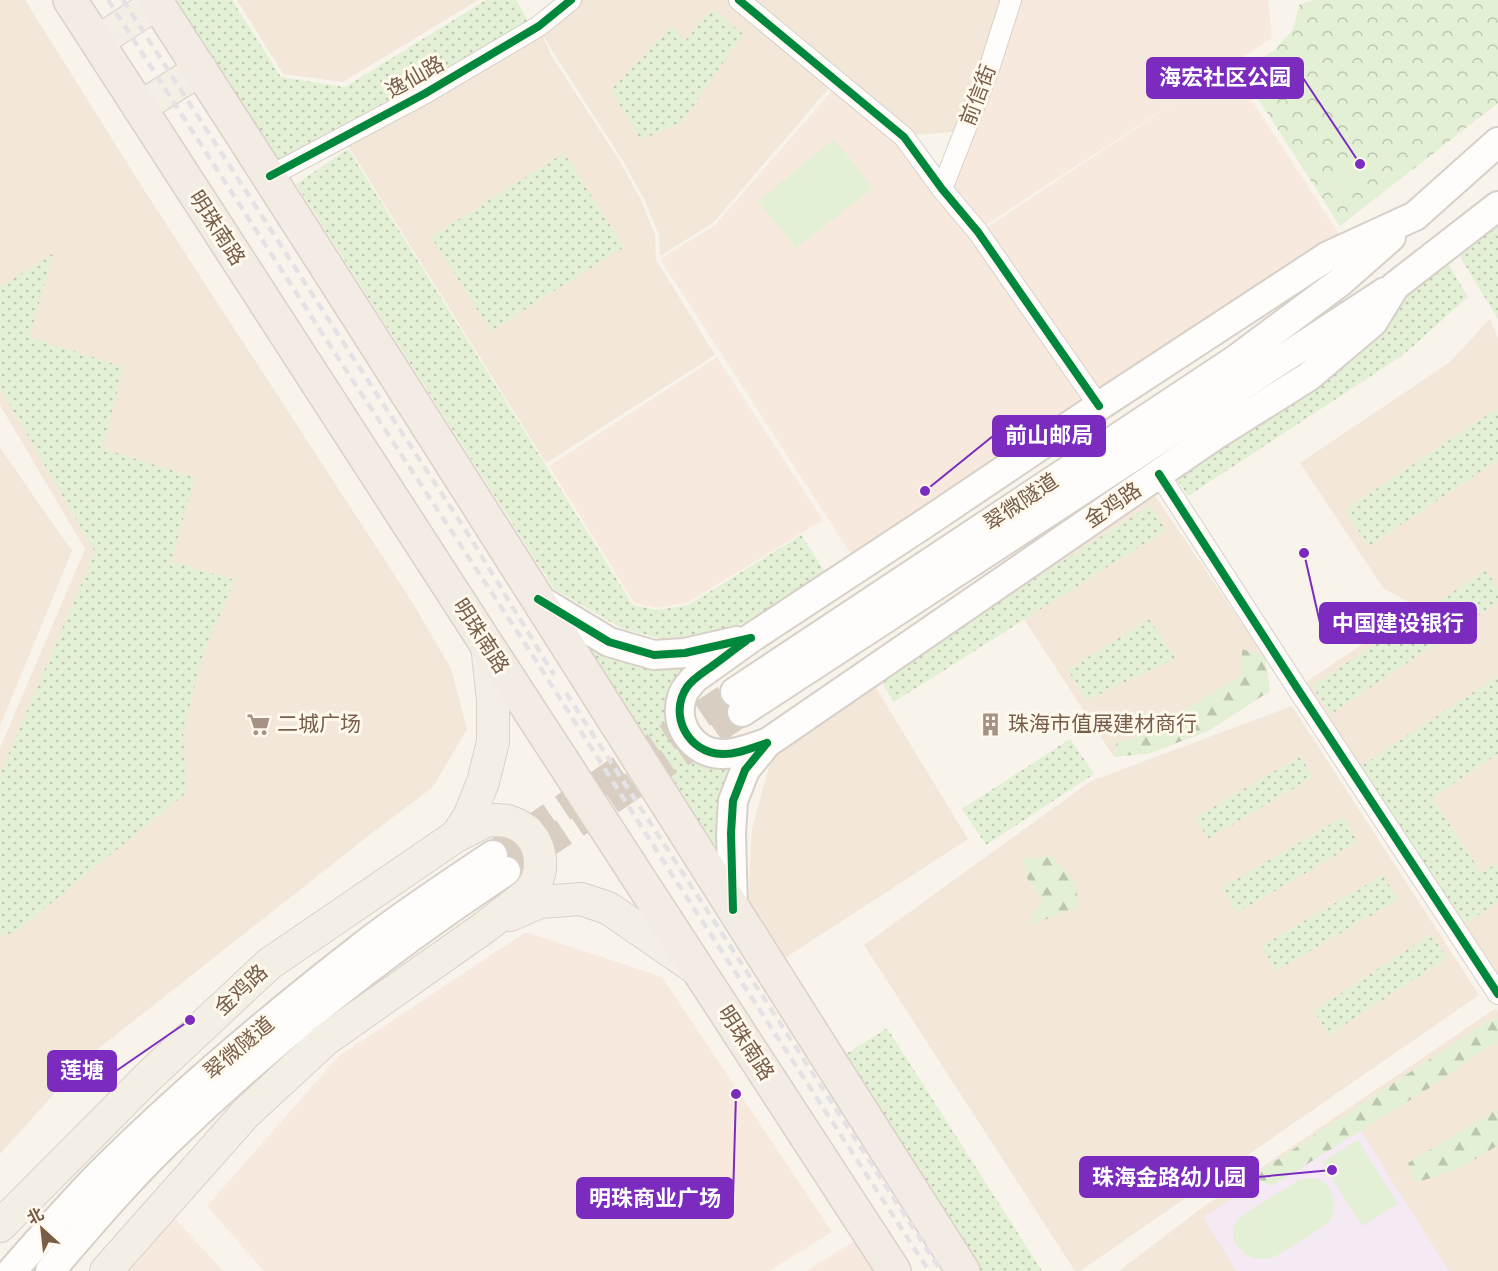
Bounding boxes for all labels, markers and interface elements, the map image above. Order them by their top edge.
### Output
street label: 逸仙路 [379,47,450,105]
callout: 海宏社区公园 [1147,58,1303,98]
street label: 前信街 [951,59,1003,130]
text: 海宏社区公园 [1159,60,1291,94]
street label: 明珠南路 [182,184,254,271]
callout: 前山邮局 [993,416,1105,456]
text: 前山邮局 [1005,418,1093,452]
street label: 翠微隧道 [977,464,1064,538]
street label: 金鸡路 [1077,473,1148,535]
street label: 明珠南路 [446,592,518,679]
callout: 中国建设银行 [1320,603,1476,643]
text: 中国建设银行 [1332,606,1464,640]
place label: 二城广场 [277,707,361,739]
place label: 珠海市值展建材商行 [1008,707,1197,739]
supermarket icon: 二城广场 [246,711,272,737]
building icon: 珠海市值展建材商行 [977,711,1003,737]
street label: 金鸡路 [206,956,274,1022]
street label: 明珠南路 [711,999,783,1086]
street label: 翠微隧道 [196,1008,281,1086]
callout: 莲塘 [48,1051,116,1091]
text: 莲塘 [60,1053,104,1087]
callout: 珠海金路幼儿园 [1080,1157,1258,1197]
text: 珠海金路幼儿园 [1092,1160,1246,1194]
callout: 明珠商业广场 [577,1178,733,1218]
text: 明珠商业广场 [589,1181,721,1215]
north arrow [12,1199,72,1259]
text: 北 [23,1201,48,1230]

